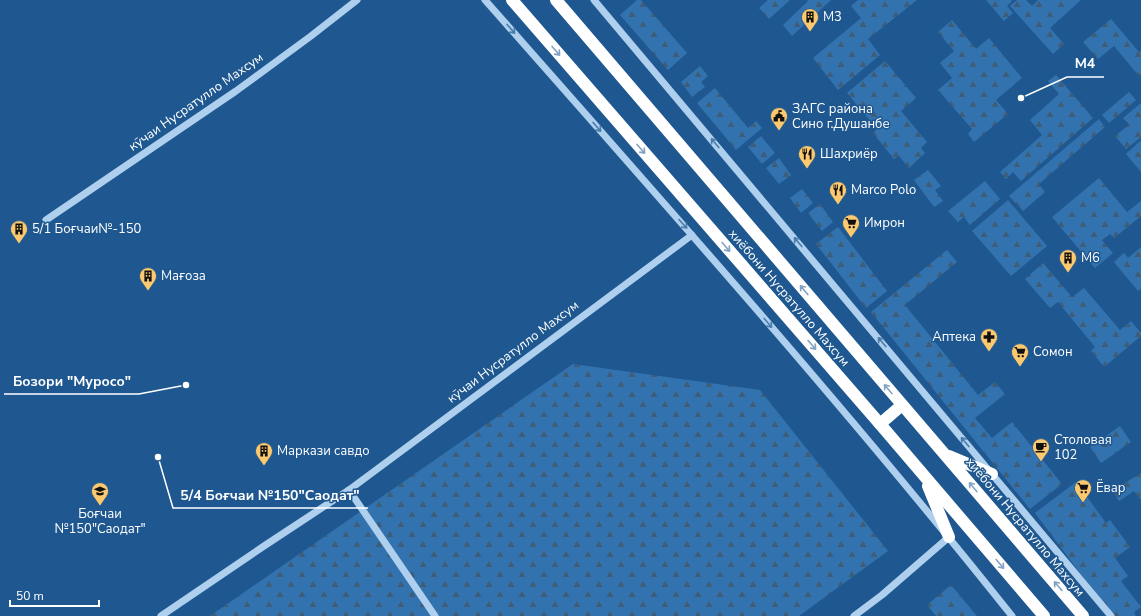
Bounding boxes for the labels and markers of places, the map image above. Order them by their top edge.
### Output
building icon: М3 [800,7,820,32]
place label: М3 [823,8,842,26]
callout: М4 [1067,51,1104,77]
place label: ЗАГС района Сино г.Душанбе [792,100,890,133]
public building icon: ЗАГС района Сино г.Душанбе [769,106,789,131]
restaurant icon: Шахриёр [797,144,817,169]
place label: Шахриёр [820,145,878,163]
restaurant icon: Marco Polo [828,180,848,205]
place label: Marco Polo [851,181,916,199]
supermarket icon: Имрон [841,213,861,238]
place label: Имрон [864,214,905,232]
building icon: 5/1 Боғчаи№-150 [9,219,29,244]
place label: 5/1 Боғчаи№-150 [32,220,142,238]
building icon: М6 [1058,248,1078,273]
place label: М6 [1081,249,1100,267]
building icon: Мағоза [138,266,158,291]
place label: Мағоза [161,267,206,285]
pharmacy icon: Аптека [979,327,999,352]
place label: Аптека [932,328,976,346]
supermarket icon: Сомон [1010,342,1030,367]
place label: Сомон [1033,343,1073,361]
callout: Бозори "Муросо" [4,368,139,394]
place label: Столовая 102 [1054,431,1112,464]
cafe icon: Столовая 102 [1031,437,1051,462]
building icon: Маркази савдо [254,441,274,466]
place label: Маркази савдо [277,442,370,460]
supermarket icon: Ёвар [1073,478,1093,503]
place label: Ёвар [1096,478,1126,497]
school or university icon: Боғчаи №150"Саодат" [90,481,110,506]
callout: 5/4 Боғчаи №150"Саодат" [173,482,368,508]
place label: Боғчаи №150"Саодат" [54,505,146,538]

